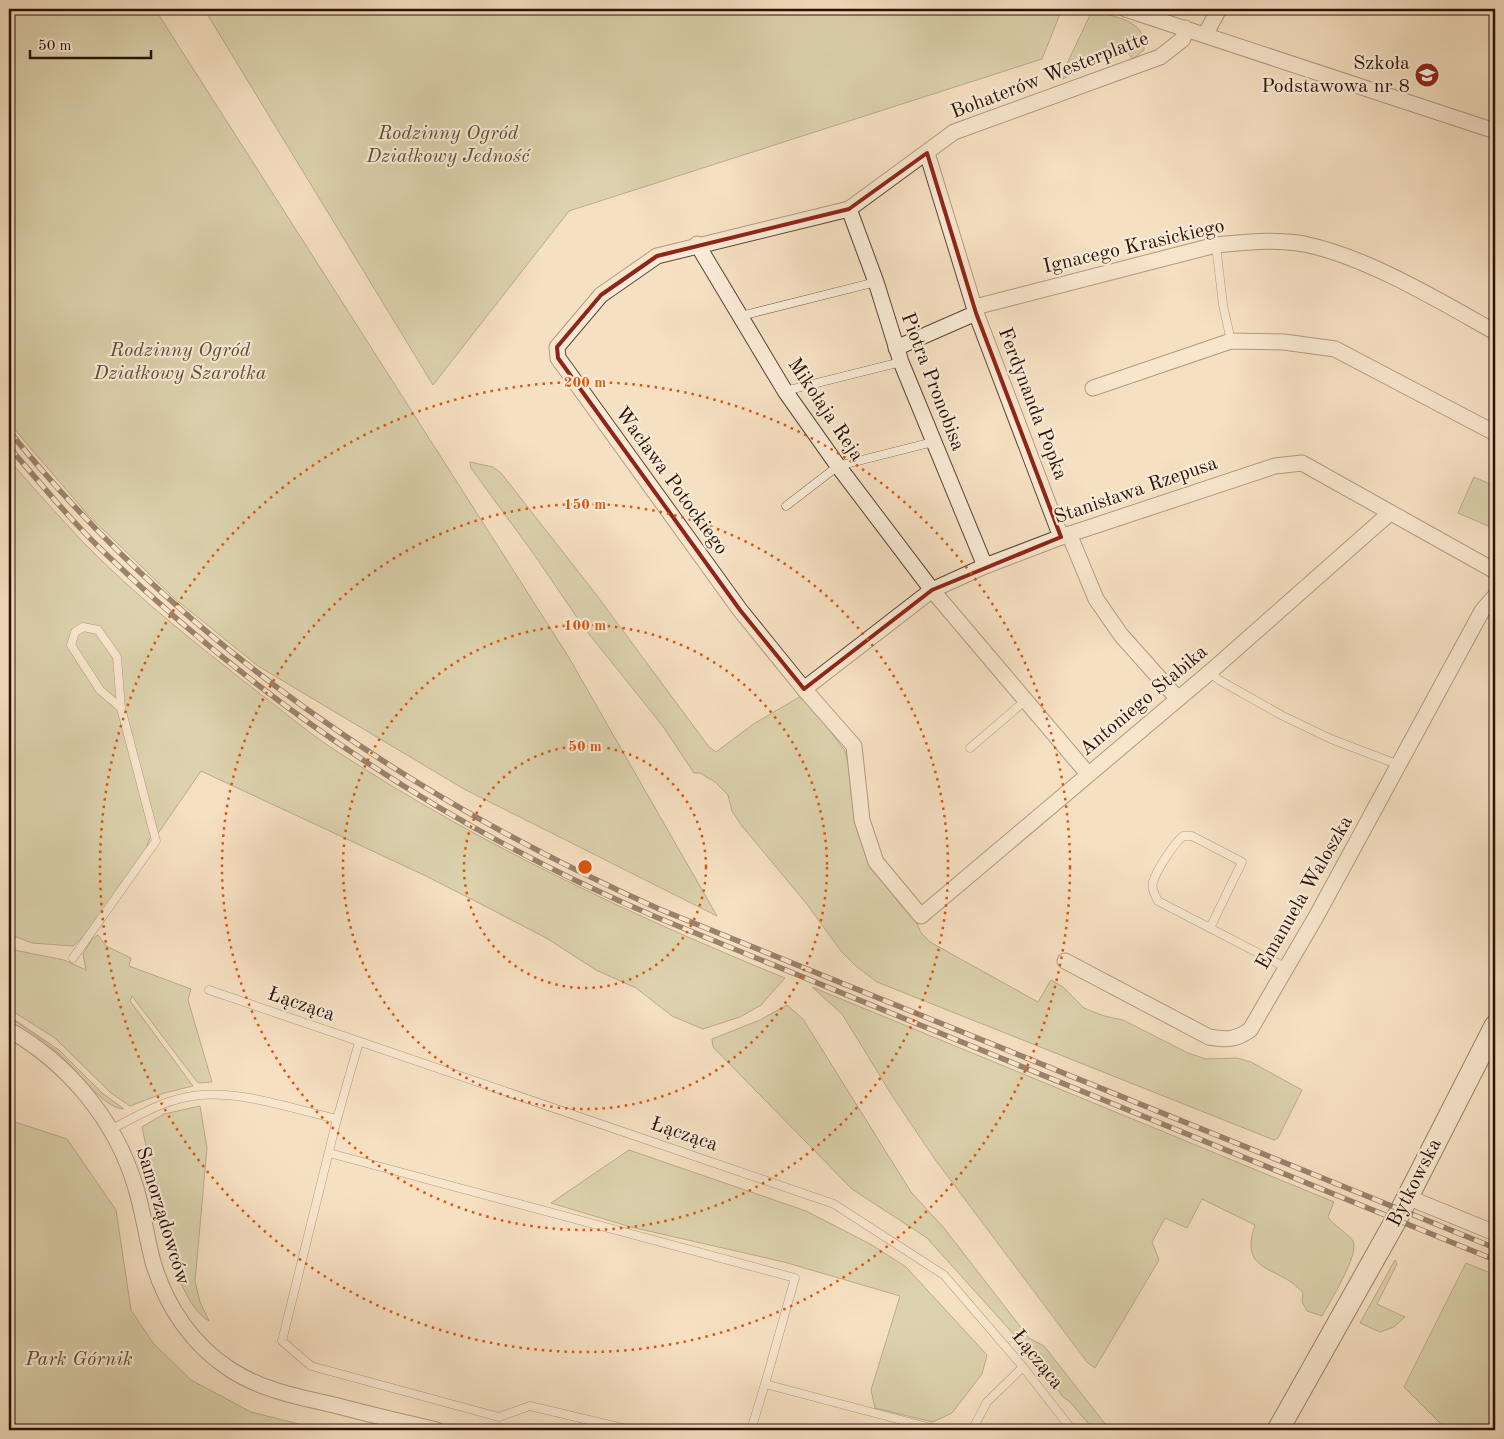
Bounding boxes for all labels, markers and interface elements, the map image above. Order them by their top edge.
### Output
scale bar [30,28,151,60]
street label: Bohaterów Westerplatte [948,29,1152,123]
text: 50 m [38,39,72,54]
place label: Szkoła Podstawowa nr 8 [1261,54,1410,97]
school or university icon: Szkoła Podstawowa nr 8 [1414,62,1440,88]
park label: Rodzinny Ogród Działkowy Jedność [365,124,531,167]
street label: Ignacego Krasickiego [1041,216,1227,278]
street label: Piotra Pronobisa [896,310,968,454]
street label: Ferdynanda Popka [994,325,1070,483]
park label: Rodzinny Ogród Działkowy Szarotka [93,341,267,384]
street label: Mikołaja Reja [783,355,867,465]
text: 200 m [564,376,606,391]
street label: Wacława Potockiego [611,403,731,559]
street label: Stanisława Rzepusa [1052,454,1220,528]
text: 150 m [564,498,606,513]
text: 100 m [564,619,606,634]
street label: Antoniego Stabika [1076,642,1212,760]
text: 50 m [568,740,602,755]
street label: Emanuela Waloszka [1253,813,1357,973]
centre of rings [576,858,594,876]
street label: Łącząca [265,984,337,1026]
street label: Łącząca [648,1114,720,1156]
street label: Bytkowska [1384,1136,1446,1230]
street label: Samorządowców [131,1145,193,1288]
street label: Łącząca [1007,1327,1067,1393]
park label: Park Górnik [24,1350,133,1370]

